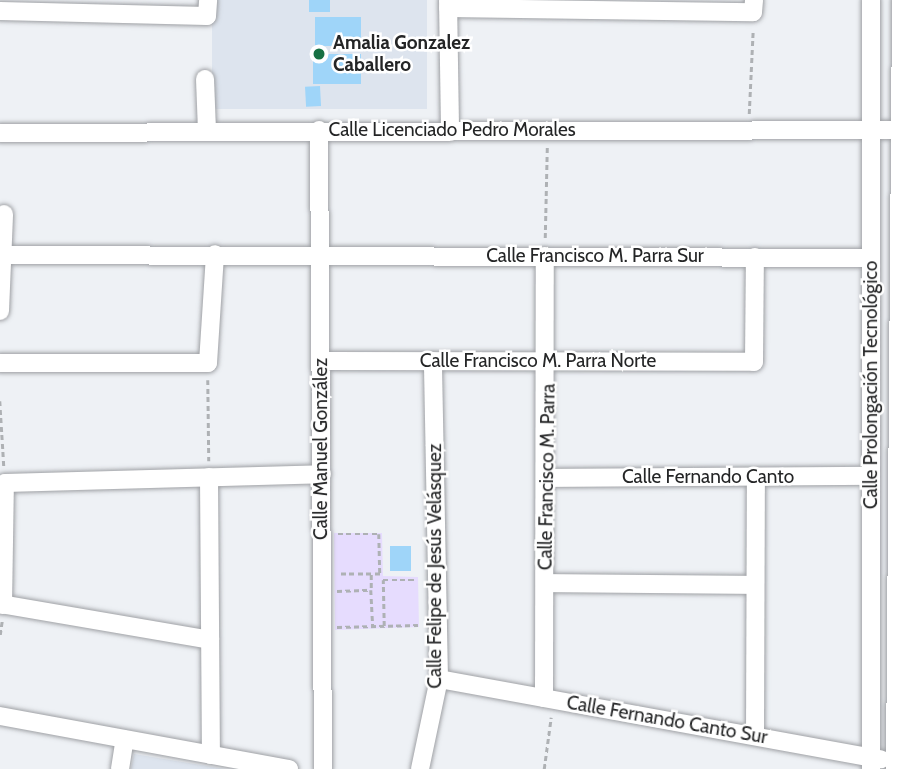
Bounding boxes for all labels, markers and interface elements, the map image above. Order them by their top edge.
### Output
place label: Amalia Gonzalez Caballero [333,32,470,76]
marker: Amalia Gonzalez Caballero [311,46,327,62]
street label: Calle Licenciado Pedro Morales [328,119,576,141]
street label: Calle Francisco M. Parra Sur [486,245,704,267]
street label: Calle Prolongación Tecnológico [860,261,882,509]
street label: Calle Francisco M. Parra Norte [420,350,656,372]
street label: Calle Manuel González [310,358,332,540]
street label: Calle Francisco M. Parra [534,384,560,570]
street label: Calle Felipe de Jesús Velásquez [424,443,446,689]
street label: Calle Fernando Canto [622,466,794,488]
street label: Calle Fernando Canto Sur [565,691,769,749]

